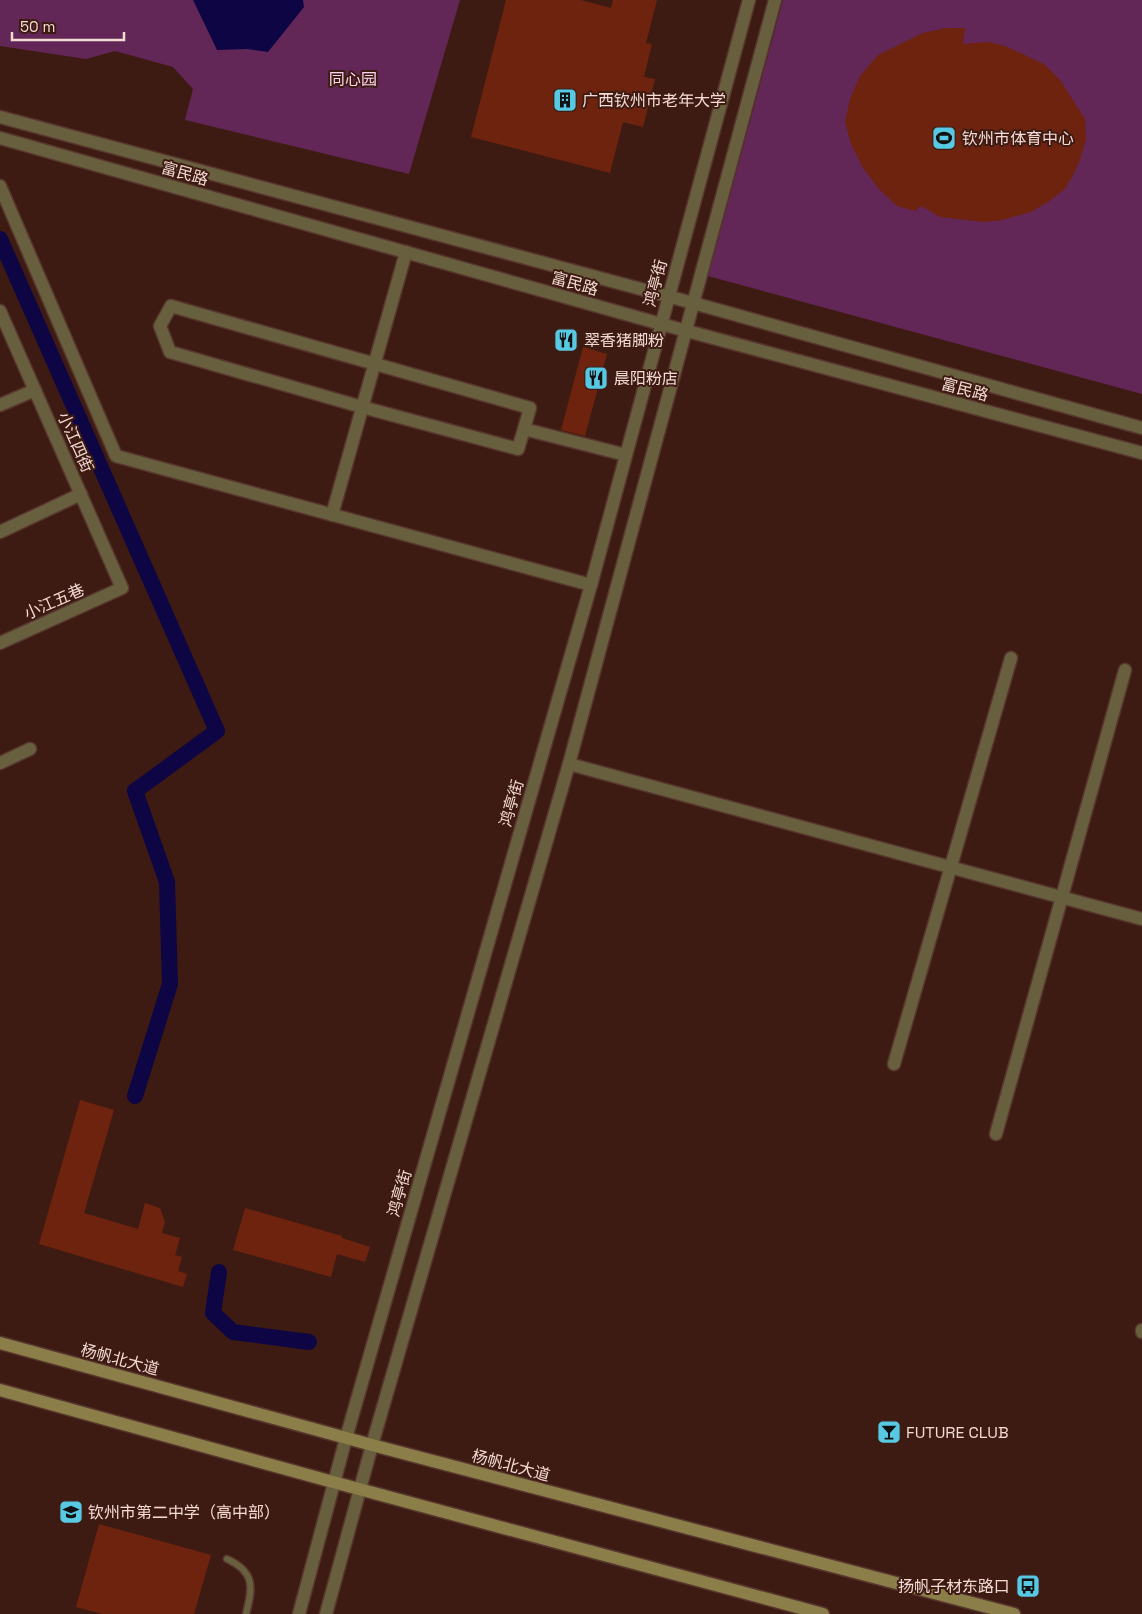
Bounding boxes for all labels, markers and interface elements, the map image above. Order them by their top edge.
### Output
scale bar [12,10,125,42]
text: 50 m [20,17,55,36]
park label: 同心园 [329,69,377,90]
building icon: 广西钦州市老年大学 [552,87,578,113]
place label: 广西钦州市老年大学 [582,90,726,111]
sports icon: 钦州市体育中心 [931,125,957,151]
place label: 钦州市体育中心 [962,128,1074,149]
street label: 富民路 [159,157,211,190]
street label: 鸿亭街 [639,257,672,309]
street label: 富民路 [549,267,601,300]
restaurant icon: 翠香猪脚粉 [553,327,579,353]
place label: 翠香猪脚粉 [584,330,664,351]
restaurant icon: 晨阳粉店 [583,365,609,391]
place label: 晨阳粉店 [614,368,678,389]
street label: 富民路 [939,373,991,406]
street label: 小江四街 [53,409,98,476]
street label: 小江五巷 [21,579,88,624]
street label: 鸿亭街 [495,777,528,829]
street label: 鸿亭街 [383,1167,416,1219]
street label: 杨帆北大道 [79,1339,161,1380]
bar icon: FUTURE CLUB [876,1419,902,1445]
place label: FUTURE CLUB [906,1422,1009,1443]
street label: 杨帆北大道 [470,1445,552,1486]
school or university icon: 钦州市第二中学（高中部） [58,1499,84,1525]
place label: 钦州市第二中学（高中部） [88,1502,280,1523]
bus stop icon: 扬帆子材东路口 [1015,1573,1041,1599]
place label: 扬帆子材东路口 [898,1576,1010,1597]

